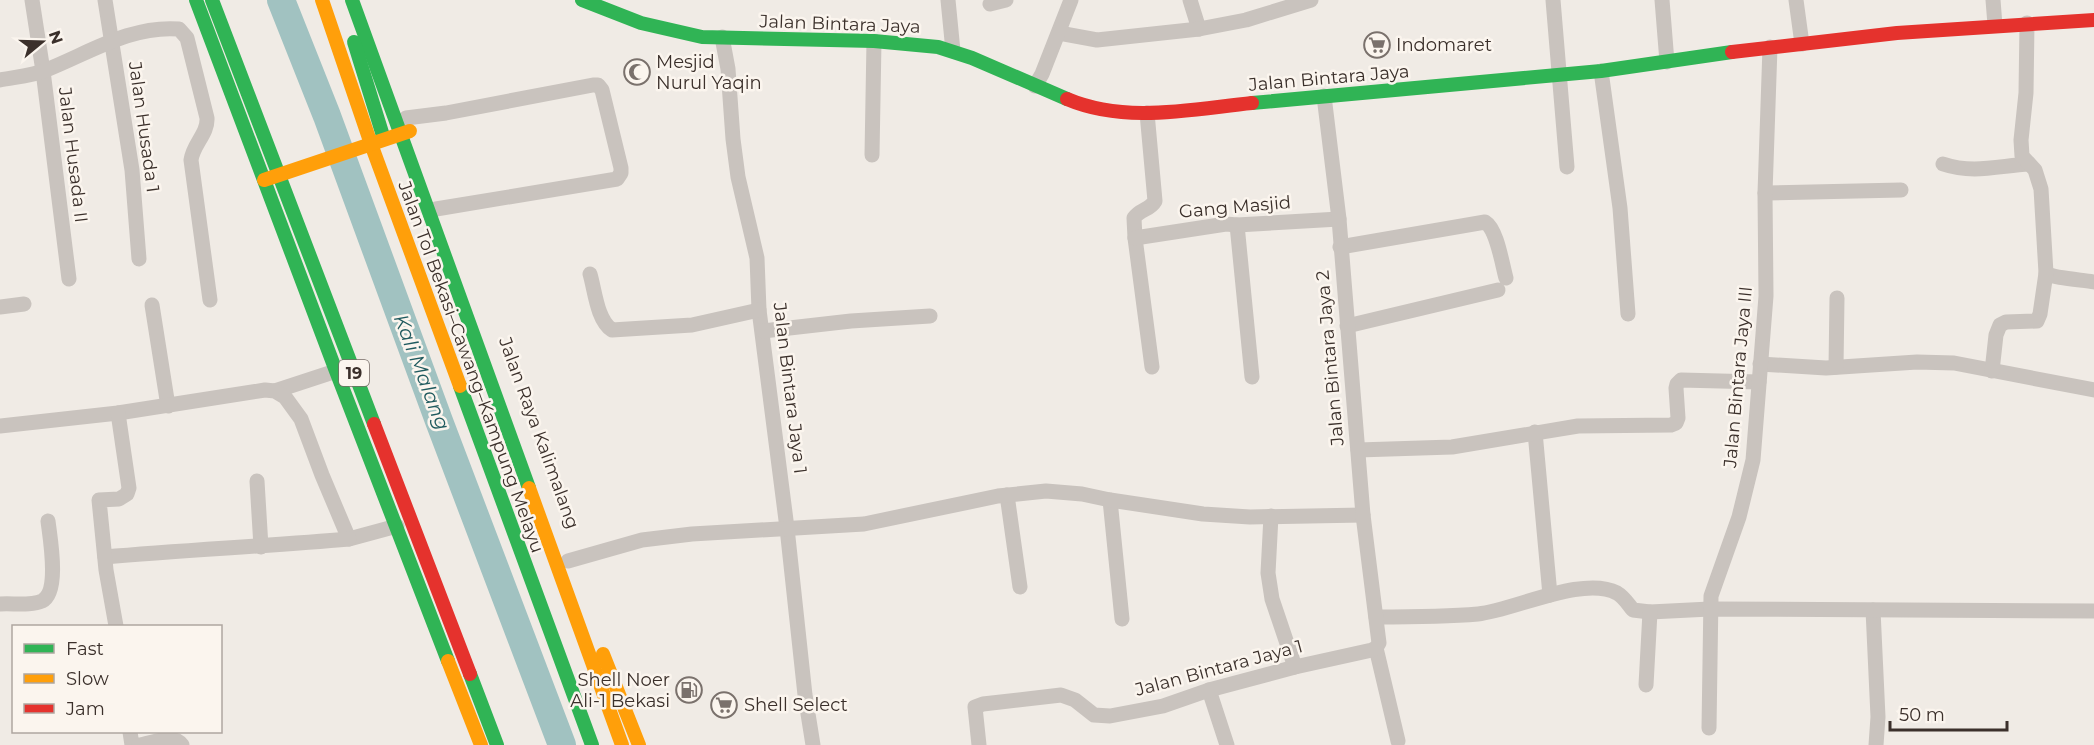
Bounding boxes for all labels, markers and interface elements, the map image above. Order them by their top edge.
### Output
street label: Jalan Bintara Jaya [758,10,921,38]
north arrow [12,12,72,72]
text: N [45,28,67,46]
supermarket icon: Indomaret [1362,30,1392,60]
place label: Indomaret [1396,34,1492,56]
place label: Mesjid Nurul Yaqin [656,51,762,94]
mosque icon: Mesjid Nurul Yaqin [622,57,652,87]
street label: Jalan Husada 1 [124,59,164,194]
street label: Jalan Bintara Jaya [1247,60,1410,96]
street label: Jalan Husada II [54,85,92,224]
street label: Jalan Tol Bekasi–Cawang–Kampung Melayu [393,177,549,556]
street label: Gang Masjid [1178,191,1292,223]
street label: Jalan Bintara Jaya 2 [1311,269,1349,448]
street label: Jalan Bintara Jaya III [1719,285,1757,470]
street label: Jalan Bintara Jaya 1 [768,300,811,475]
water label: Kali Malang [389,311,455,433]
street label: Jalan Raya Kalimalang [494,333,584,532]
road number: 19 [339,360,369,386]
legend [12,625,222,733]
street label: Jalan Bintara Jaya 1 [1132,635,1305,701]
text: Fast [66,638,104,660]
text: Slow [66,668,109,690]
place label: Shell Noer Ali-1 Bekasi [570,669,670,712]
fuel station icon: Shell Noer Ali-1 Bekasi [674,675,704,705]
supermarket icon: Shell Select [709,690,739,720]
place label: Shell Select [744,694,848,716]
scale bar [1890,694,2007,732]
text: Jam [65,698,105,720]
text: 50 m [1899,704,1945,726]

